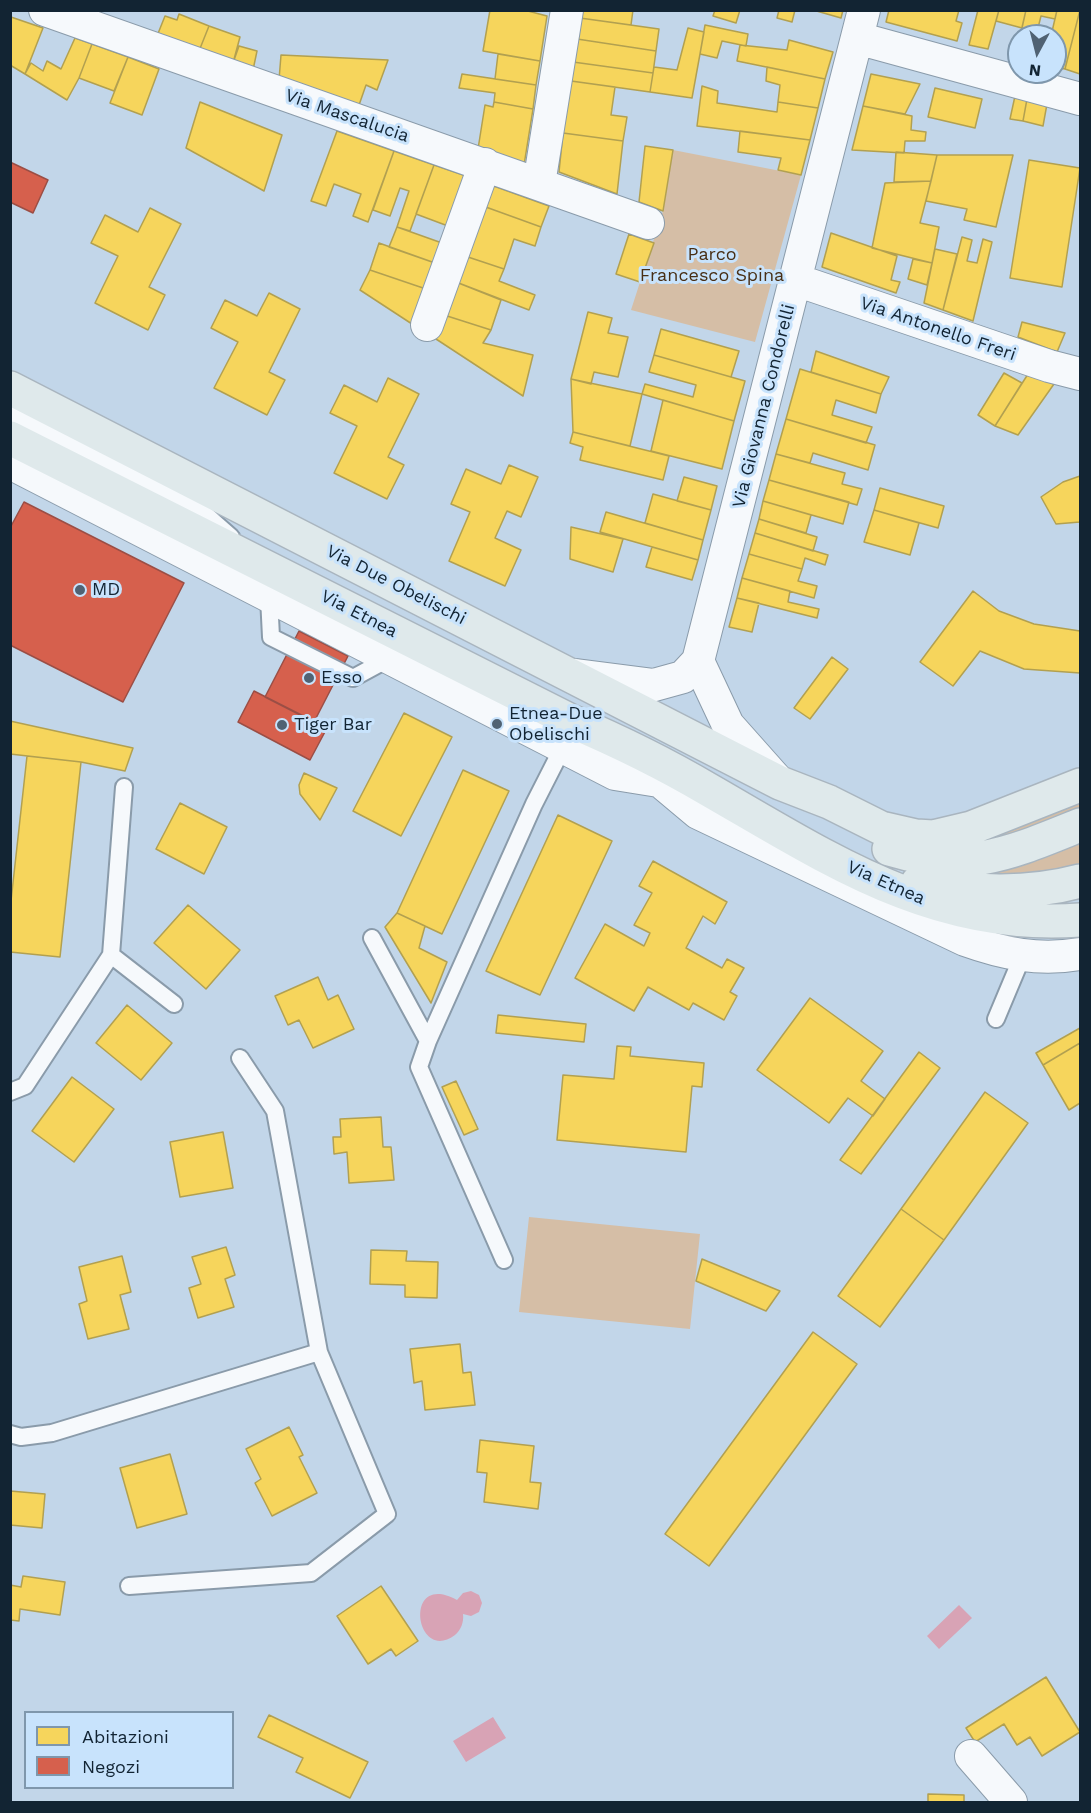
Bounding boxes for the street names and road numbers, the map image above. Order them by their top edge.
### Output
street label: Via Mascalucia [282,85,412,147]
street label: Via Antonello Freri [857,292,1019,366]
street label: Via Giovanna Condorelli [728,302,800,510]
street label: Via Due Obelischi [322,540,470,630]
street label: Via Etnea [317,586,401,642]
street label: Via Etnea [844,856,928,910]

